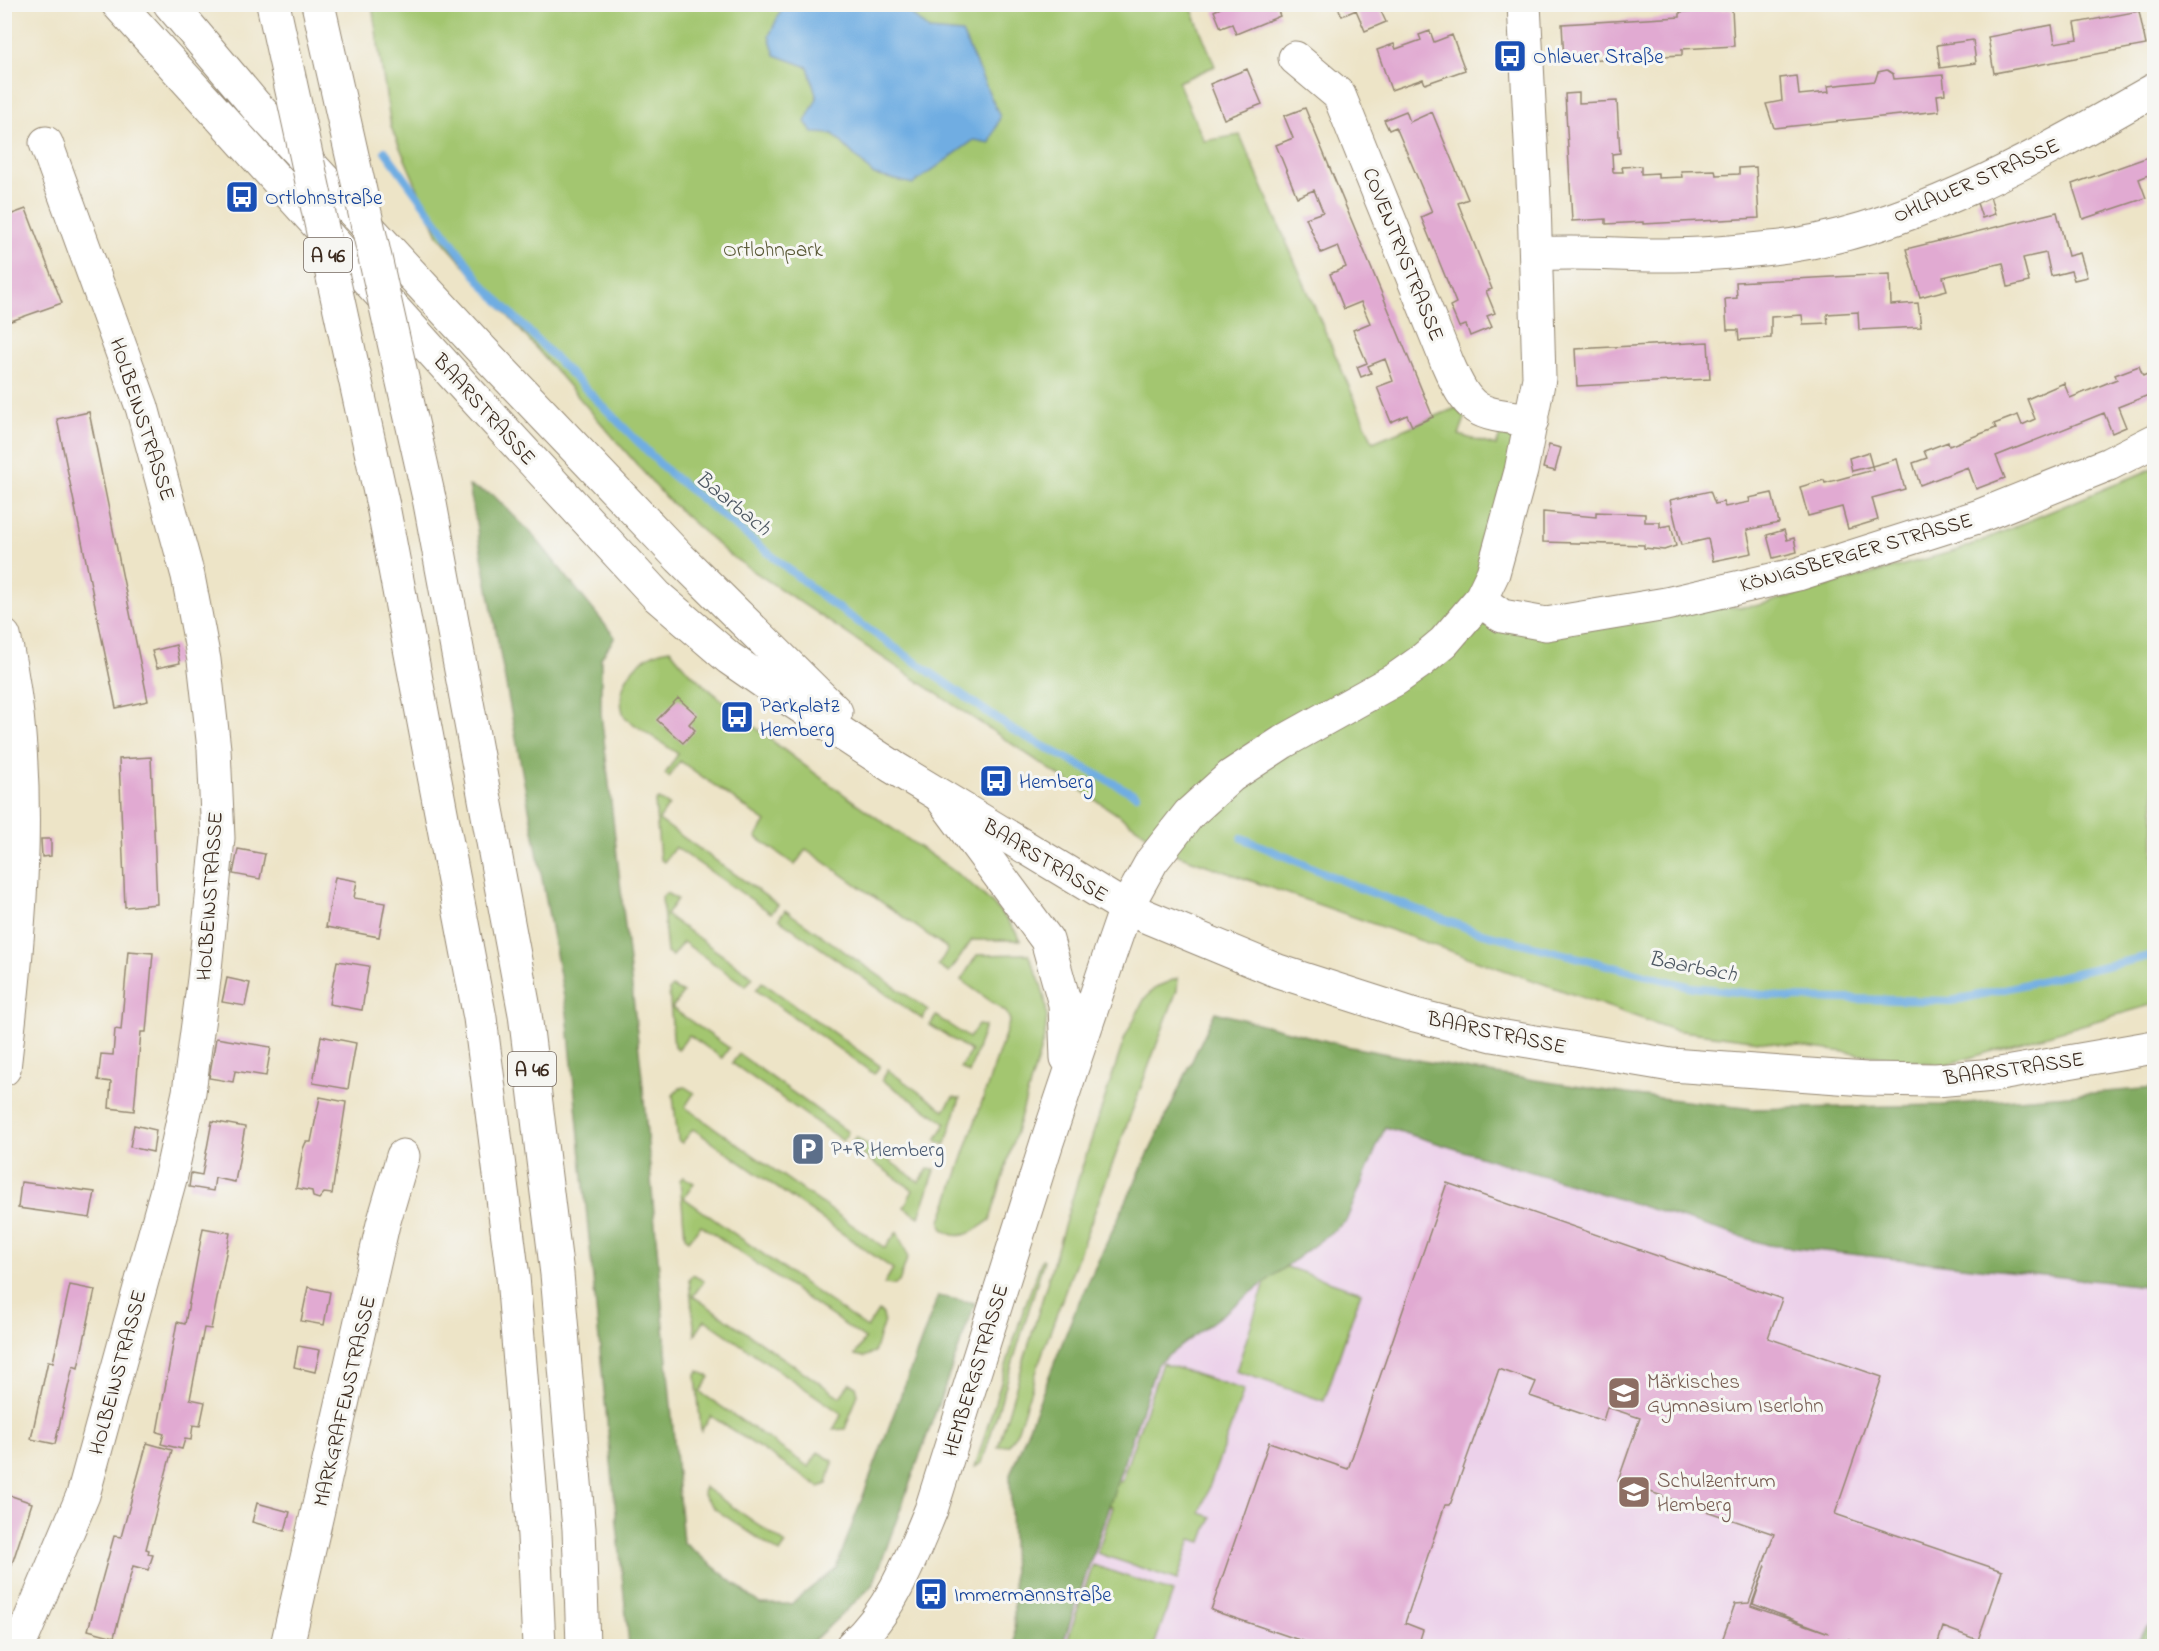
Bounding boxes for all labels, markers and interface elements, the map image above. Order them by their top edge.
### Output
bus stop icon: Ohlauer Straße [1492,38,1528,74]
place label: Ohlauer Straße [1533,43,1664,73]
street label: OHLAUER STRASSE [1889,132,2065,232]
street label: COVENTRYSTRASSE [1354,164,1451,346]
bus stop icon: Ortlohnstraße [224,179,260,215]
place label: Ortlohnstraße [265,184,383,214]
park label: Ortlohnpark [723,236,824,266]
road number: A 46 [304,238,352,272]
street label: HOLBEINSTRASSE [101,334,182,505]
street label: BAARSTRASSE [424,347,542,473]
water label: Baarbach [687,464,777,545]
street label: KÖNIGSBERGER STRASSE [1737,506,1976,602]
place label: Parkplatz Hemberg [760,692,840,748]
bus stop icon: Parkplatz Hemberg [719,699,755,735]
bus stop icon: Hemberg [978,763,1014,799]
place label: Hemberg [1019,768,1093,800]
street label: HOLBEINSTRASSE [190,811,232,982]
street label: BAARSTRASSE [976,812,1113,911]
water label: Baarbach [1646,944,1740,992]
street label: BAARSTRASSE [1423,1004,1569,1063]
street label: BAARSTRASSE [1941,1045,2086,1095]
road number: A 46 [508,1052,556,1086]
parking icon: P+R Hemberg [790,1131,826,1167]
place label: P+R Hemberg [831,1136,944,1168]
street label: HEMBERGSTRASSE [936,1280,1017,1461]
street label: HOLBEINSTRASSE [83,1287,155,1458]
street label: MARKGRAFENSTRASSE [307,1293,385,1510]
place label: Märkisches Gymnasium Iserlohn [1647,1368,1823,1424]
school or university icon: Märkisches Gymnasium Iserlohn [1606,1375,1642,1411]
place label: Schulzentrum Hemberg [1657,1467,1776,1523]
school or university icon: Schulzentrum Hemberg [1616,1474,1652,1510]
bus stop icon: Immermannstraße [913,1576,949,1612]
place label: Immermannstraße [954,1581,1112,1611]

